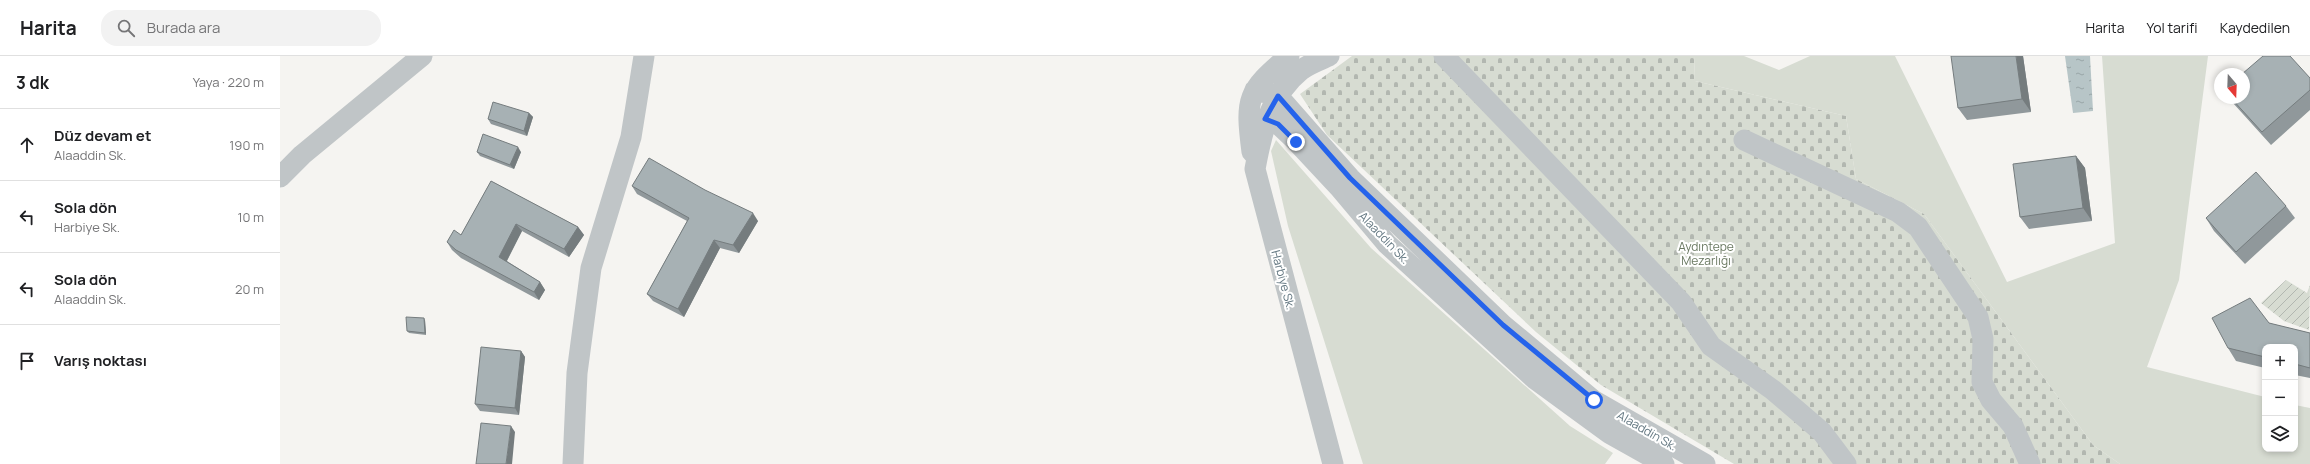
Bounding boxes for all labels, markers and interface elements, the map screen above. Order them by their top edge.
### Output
search box [101,10,381,46]
text: Harita [20,15,77,41]
icon: search [115,17,137,39]
text: Burada ara [147,17,220,38]
text: Harita [2085,18,2124,37]
text: Yol tarifi [2146,18,2198,37]
text: Kaydedilen [2220,18,2290,37]
north arrow [2214,68,2250,104]
text: 3 dk [16,71,49,94]
text: Yaya · 220 m [193,73,264,91]
text: Düz devam et [54,125,151,146]
route end [1287,133,1305,151]
icon: ahead [16,134,38,156]
text: 190 m [229,136,264,154]
text: Alaaddin Sk. [54,146,126,164]
text: Sola dön [54,197,117,218]
icon: left [16,206,38,228]
text: 10 m [237,208,264,226]
street label: Alaaddin Sk. [1355,208,1414,268]
text: Harbiye Sk. [54,218,120,236]
park label: Aydıntepe Mezarlığı [1678,238,1734,269]
street label: Harbiye Sk. [1267,248,1300,312]
text: Sola dön [54,269,117,290]
icon: left [16,278,38,300]
text: 20 m [235,280,264,298]
text: Alaaddin Sk. [54,290,126,308]
map controls [2262,344,2298,452]
button: + [2262,344,2298,380]
icon: arrive [16,350,38,372]
text: Varış noktası [54,350,147,371]
button: − [2262,380,2298,416]
route start [1585,391,1603,409]
street label: Alaaddin Sk. [1614,407,1680,455]
button: layers [2262,416,2298,452]

